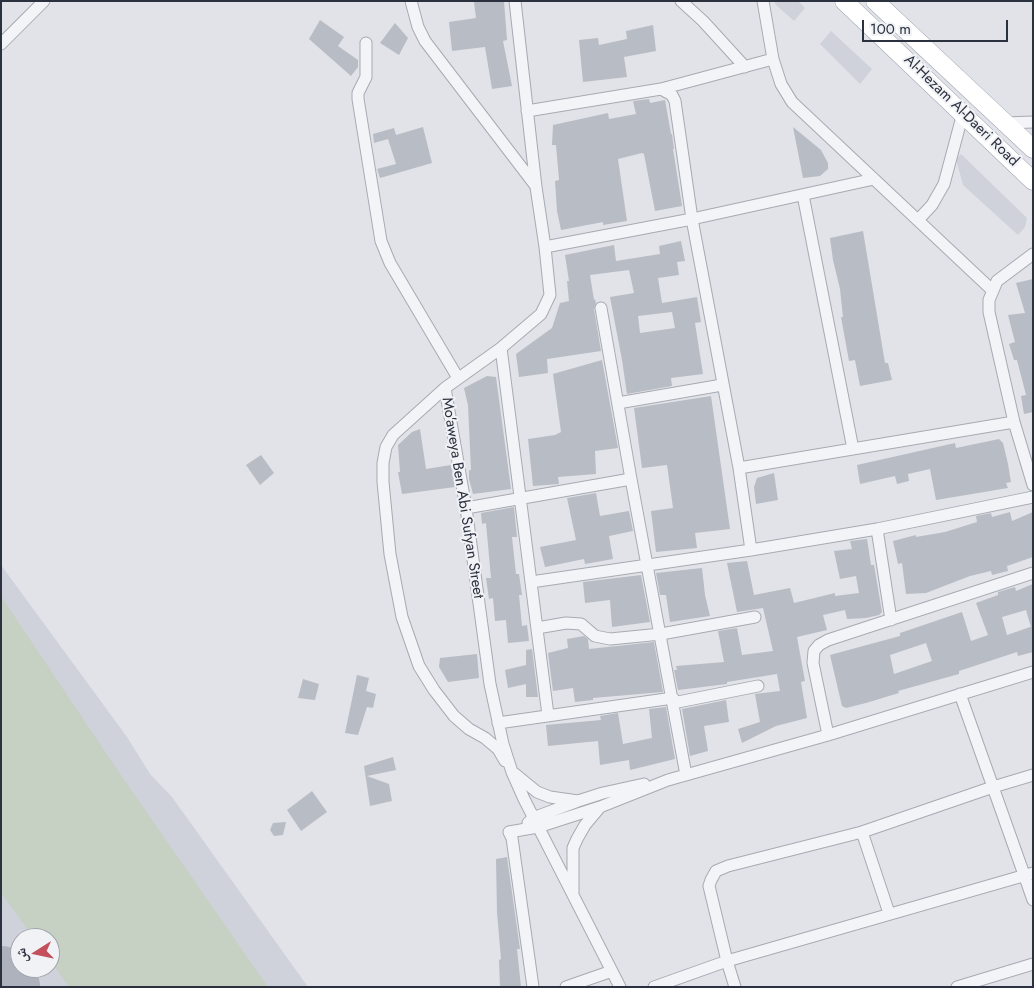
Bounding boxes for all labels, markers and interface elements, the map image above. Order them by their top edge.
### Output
scale bar [864,10,1010,42]
text: 100 m [870,18,911,40]
street label: Al-Hezam Al-Daeri Road [900,52,1022,170]
street label: Mo'aweya Ben Abi Sufyan Street [437,396,487,600]
north arrow [10,928,60,978]
text: ش [10,946,32,964]

